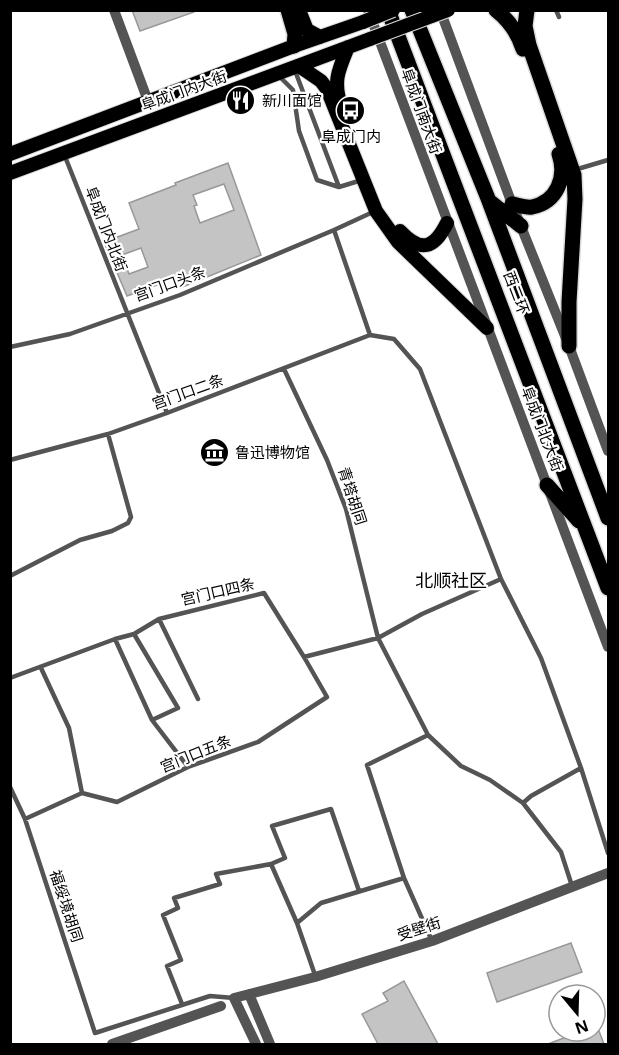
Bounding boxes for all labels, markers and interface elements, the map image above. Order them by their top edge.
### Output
street label: 阜成门内大街 [138,65,229,115]
street label: 阜成门南大街 [397,65,447,156]
restaurant icon: 新川面馆 [225,85,257,117]
place label: 新川面馆 [262,90,322,110]
bus stop icon: 阜成门内 [335,94,367,126]
place label: 阜成门内 [321,126,381,146]
street label: 阜成门内北街 [81,183,132,274]
street label: 宫门口头条 [131,261,208,305]
street label: 西二环 [500,268,534,317]
street label: 宫门口二条 [149,369,226,413]
street label: 阜成门北大街 [517,383,568,474]
museum icon: 鲁迅博物馆 [198,437,230,469]
place label: 鲁迅博物馆 [235,442,310,462]
street label: 青塔胡同 [334,464,372,527]
district label: 北顺社区 [415,568,487,592]
street label: 宫门口四条 [179,573,257,609]
street label: 宫门口五条 [157,730,234,776]
street label: 福绥境胡同 [46,867,88,944]
street label: 受壁街 [394,912,443,945]
north arrow [547,983,607,1043]
text: N [572,1015,592,1040]

